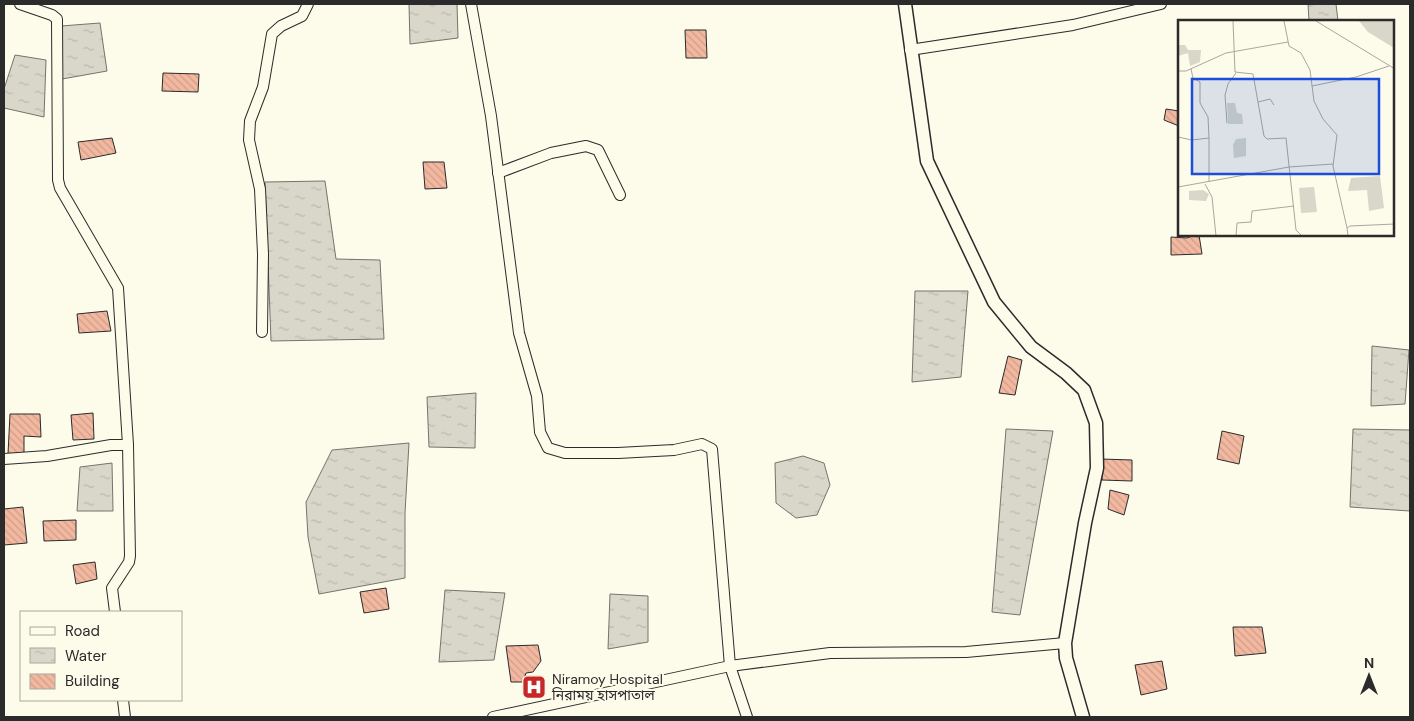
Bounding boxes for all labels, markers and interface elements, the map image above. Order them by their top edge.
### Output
inset map [1178,20,1394,236]
legend [20,611,182,701]
text: Road [65,621,100,641]
text: Water [65,646,107,666]
north arrow [1344,651,1394,701]
text: N [1364,654,1374,672]
place label: Niramoy Hospital নিরাময় হাসপাতাল [551,670,663,704]
text: Building [65,671,120,691]
hospital icon: Niramoy Hospital নিরাময় হাসপাতাল [521,674,547,700]

